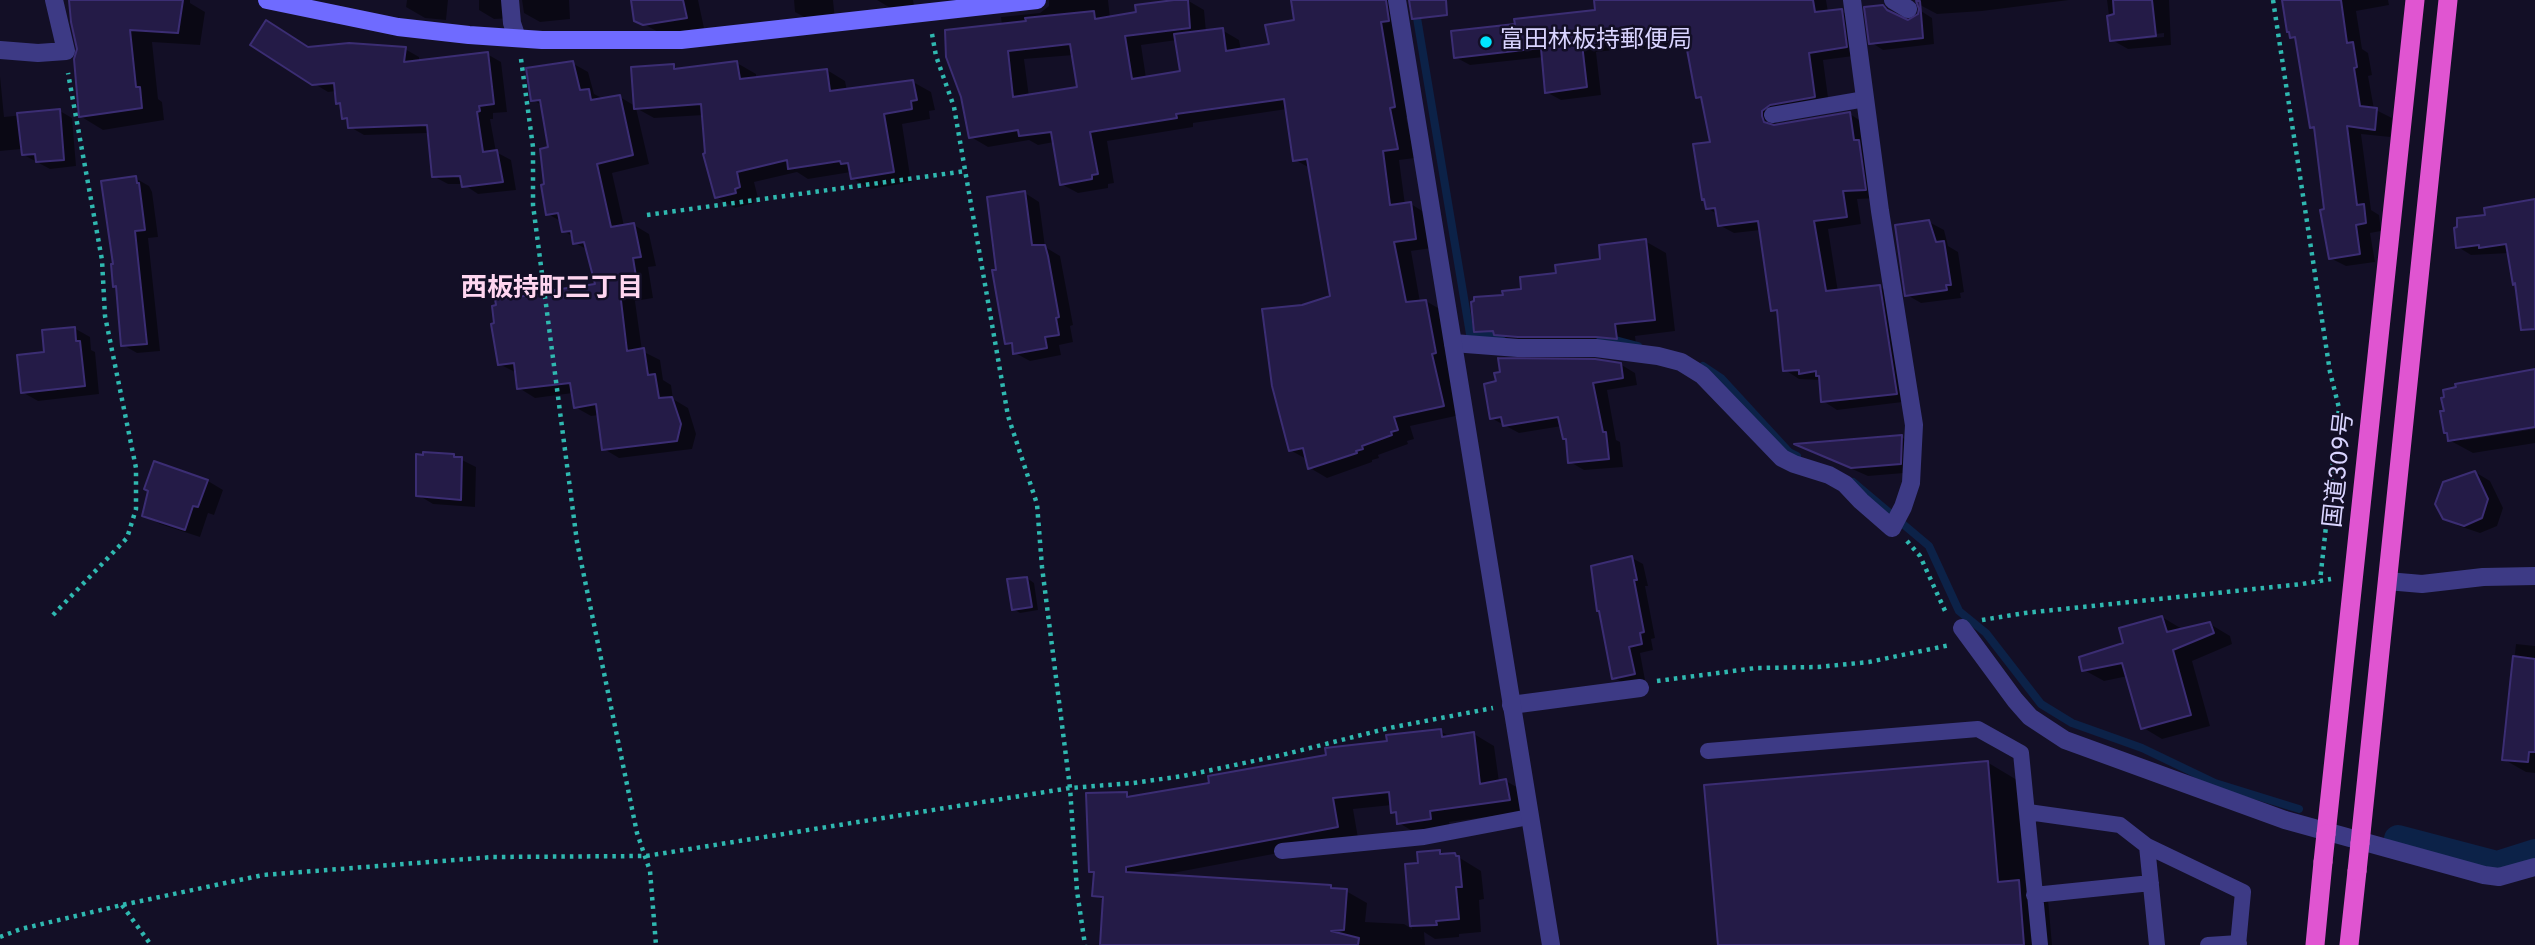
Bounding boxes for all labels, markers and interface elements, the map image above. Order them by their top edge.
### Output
place label: 富田林板持郵便局 [1500,28,1692,56]
marker: 富田林板持郵便局 [1478,34,1494,50]
district label: 西板持町三丁目 [461,275,643,307]
street label: 国道309号 [2321,411,2361,529]

